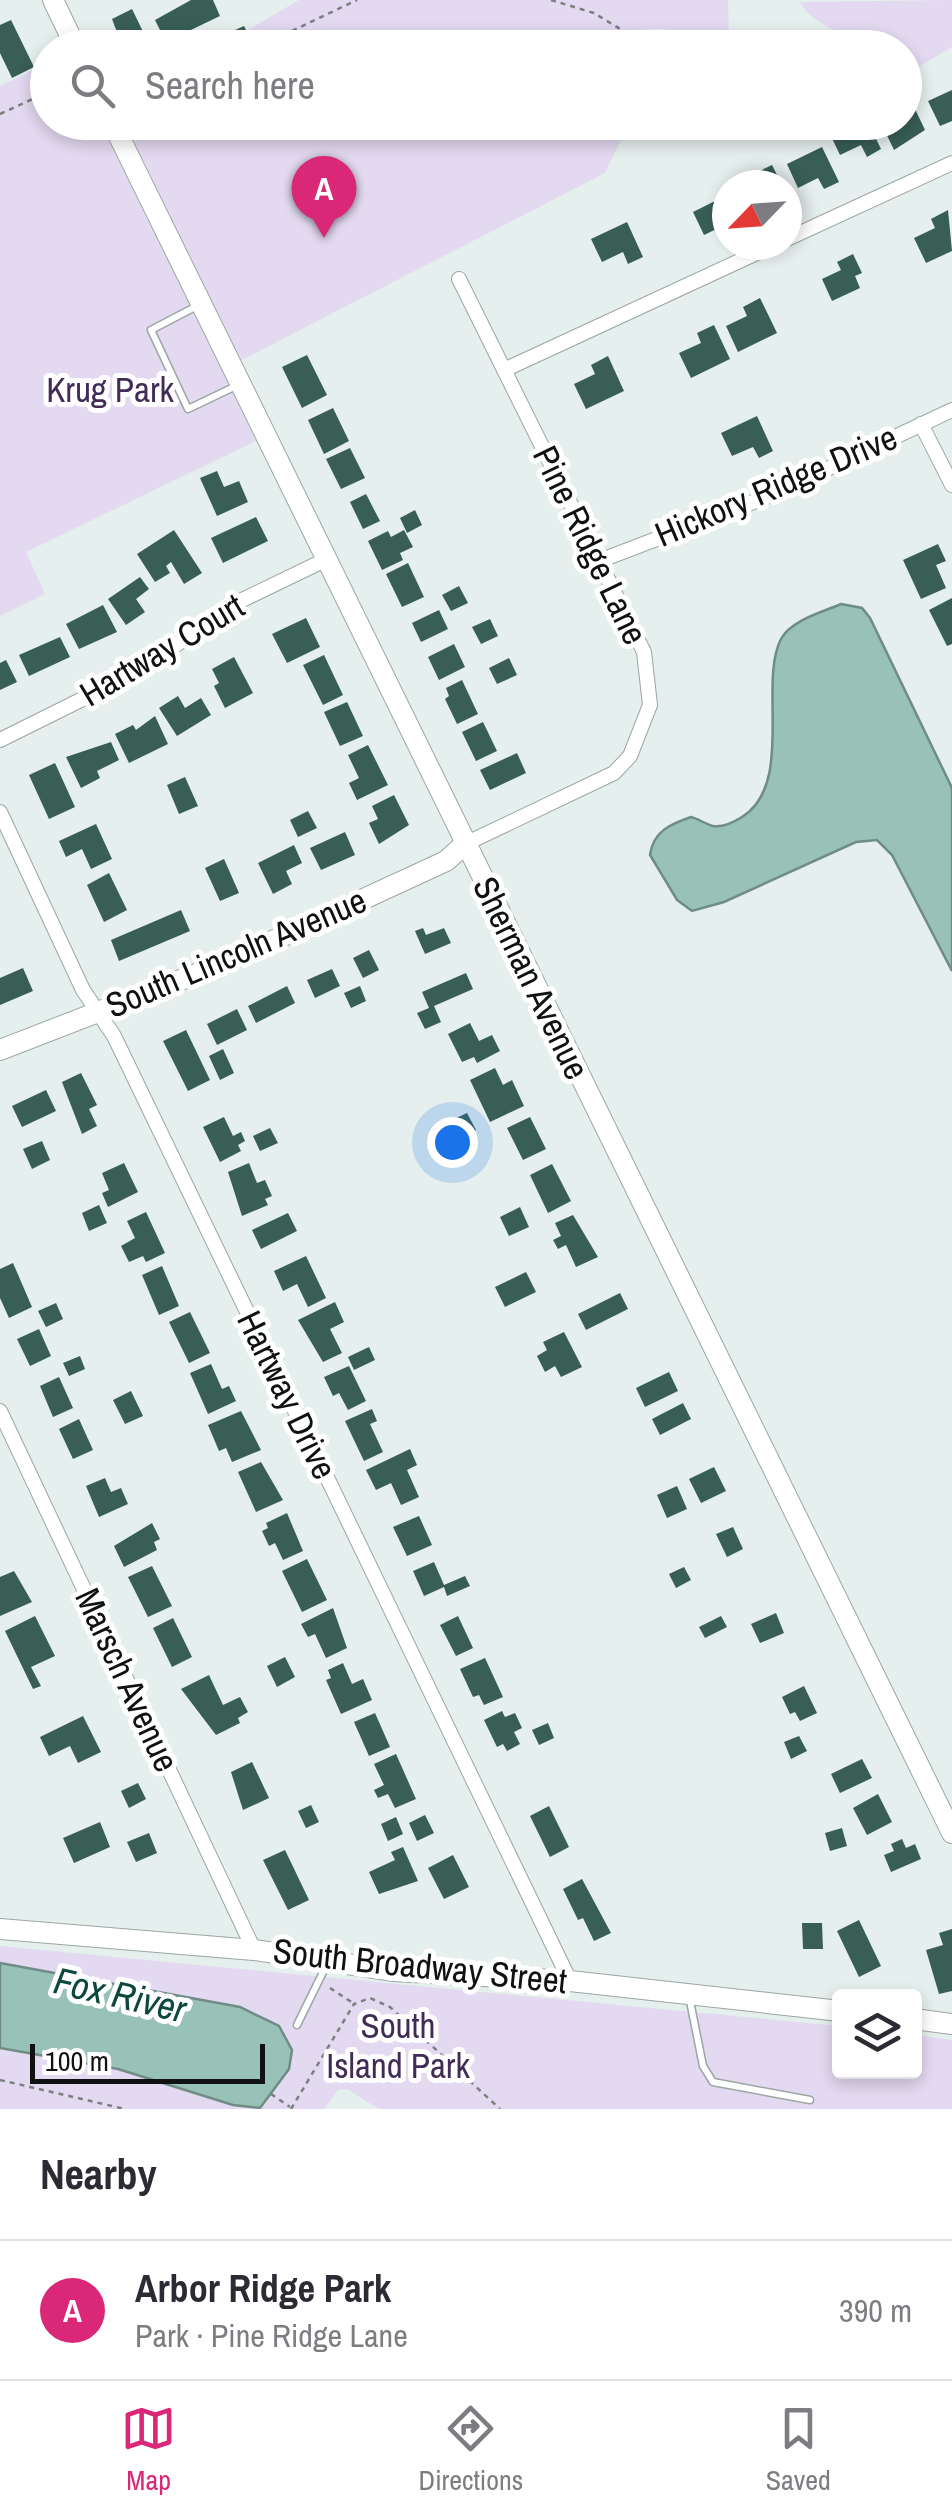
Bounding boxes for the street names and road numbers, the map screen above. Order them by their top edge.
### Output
street label: Hickory Ridge Drive [648,413,904,558]
street label: Pine Ridge Lane [522,438,659,652]
street label: Hartway Court [71,582,252,717]
street label: Sherman Avenue [462,869,601,1087]
street label: South Lincoln Avenue [98,876,373,1029]
street label: Hartway Drive [226,1303,348,1487]
street label: Marsch Avenue [64,1580,190,1779]
street label: South Broadway Street [271,1927,569,2004]

